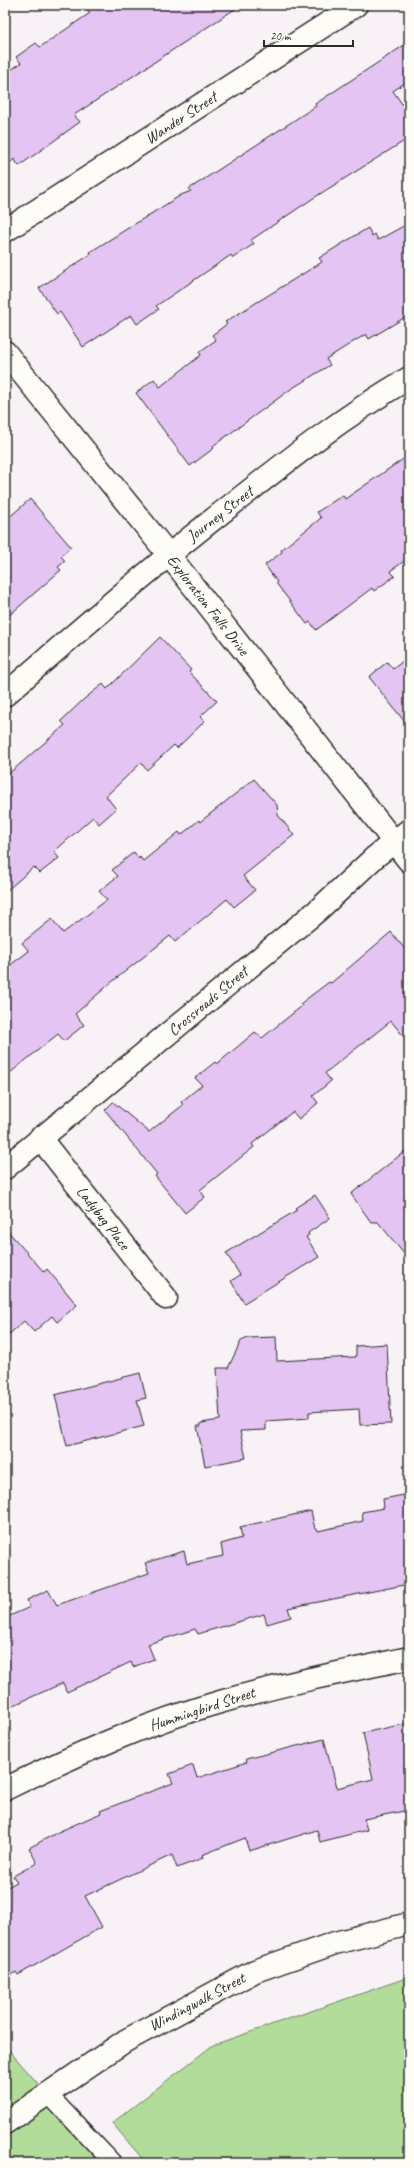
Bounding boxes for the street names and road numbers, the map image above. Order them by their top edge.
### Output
street label: Wander Street [141,86,223,149]
street label: Journey Street [182,480,259,547]
street label: Exploration Falls Drive [162,551,255,661]
street label: Crossroads Street [164,960,254,1040]
street label: Ladybug Place [72,1182,135,1255]
street label: Hummingbird Street [147,1682,259,1735]
street label: Windingwalk Street [145,1967,250,2036]

